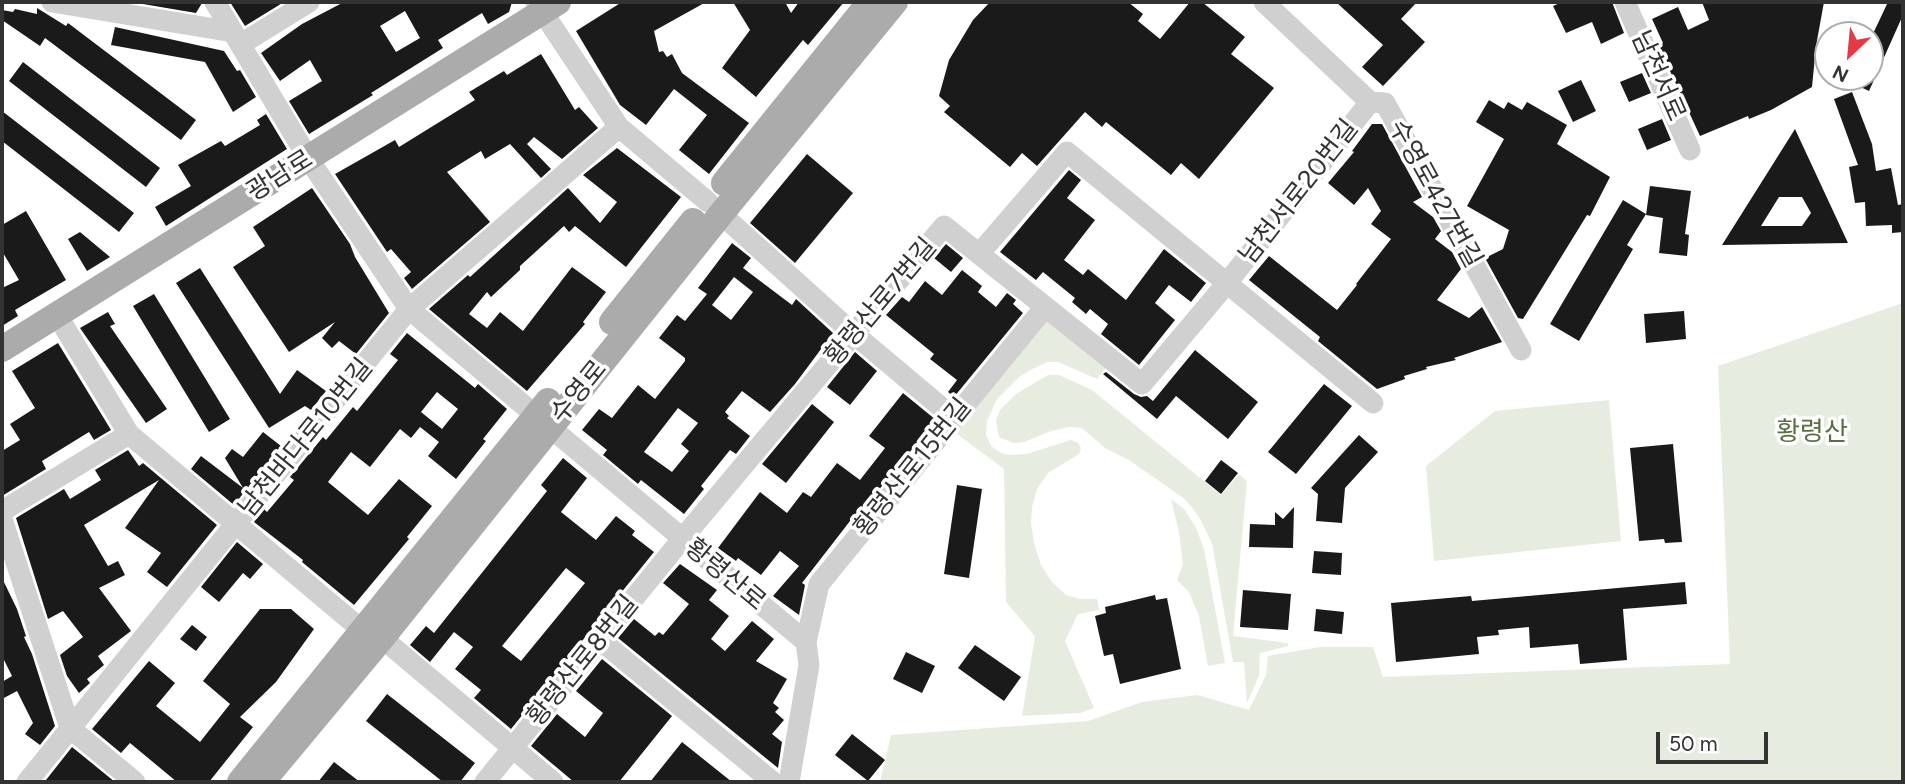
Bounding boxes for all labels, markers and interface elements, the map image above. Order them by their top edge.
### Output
north arrow [1814,21,1884,91]
street label: 남천서로 [1624,26,1692,126]
text: N [1829,60,1852,87]
street label: 남천서로20번길 [1233,114,1365,270]
street label: 수영로427번길 [1382,115,1488,273]
street label: 광남로 [241,144,319,208]
street label: 황령산로7번길 [818,232,944,372]
street label: 남천바다로10번길 [233,352,379,524]
street label: 수영로 [544,354,614,430]
street label: 황령산로15번길 [848,392,978,544]
park label: 황령산 [1776,416,1848,448]
street label: 황령산로 [678,532,772,618]
street label: 황령산로8번길 [521,589,645,733]
scale bar [1660,718,1772,762]
text: 50 m [1669,731,1718,756]

